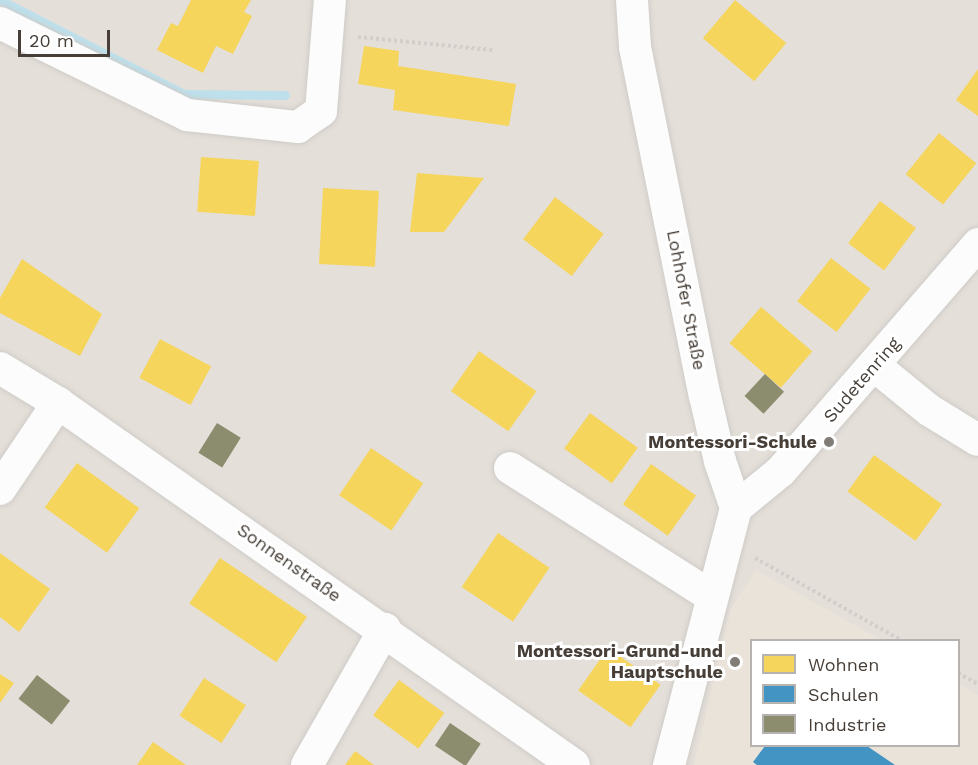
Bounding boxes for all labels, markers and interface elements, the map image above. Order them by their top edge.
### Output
scale bar [21,18,112,56]
text: 20 m [29,30,74,51]
street label: Lohhofer Straße [662,228,710,372]
street label: Sudetenring [819,333,905,427]
place label: Montessori-Schule [648,431,817,453]
marker: Montessori-Schule [822,435,836,449]
street label: Sonnenstraße [233,519,345,607]
legend [750,639,960,747]
place label: Montessori-Grund-und Hauptschule [517,641,723,684]
text: Wohnen [808,654,879,675]
marker: Montessori-Grund-und Hauptschule [728,655,742,669]
text: Schulen [808,684,879,705]
text: Industrie [808,714,886,735]

